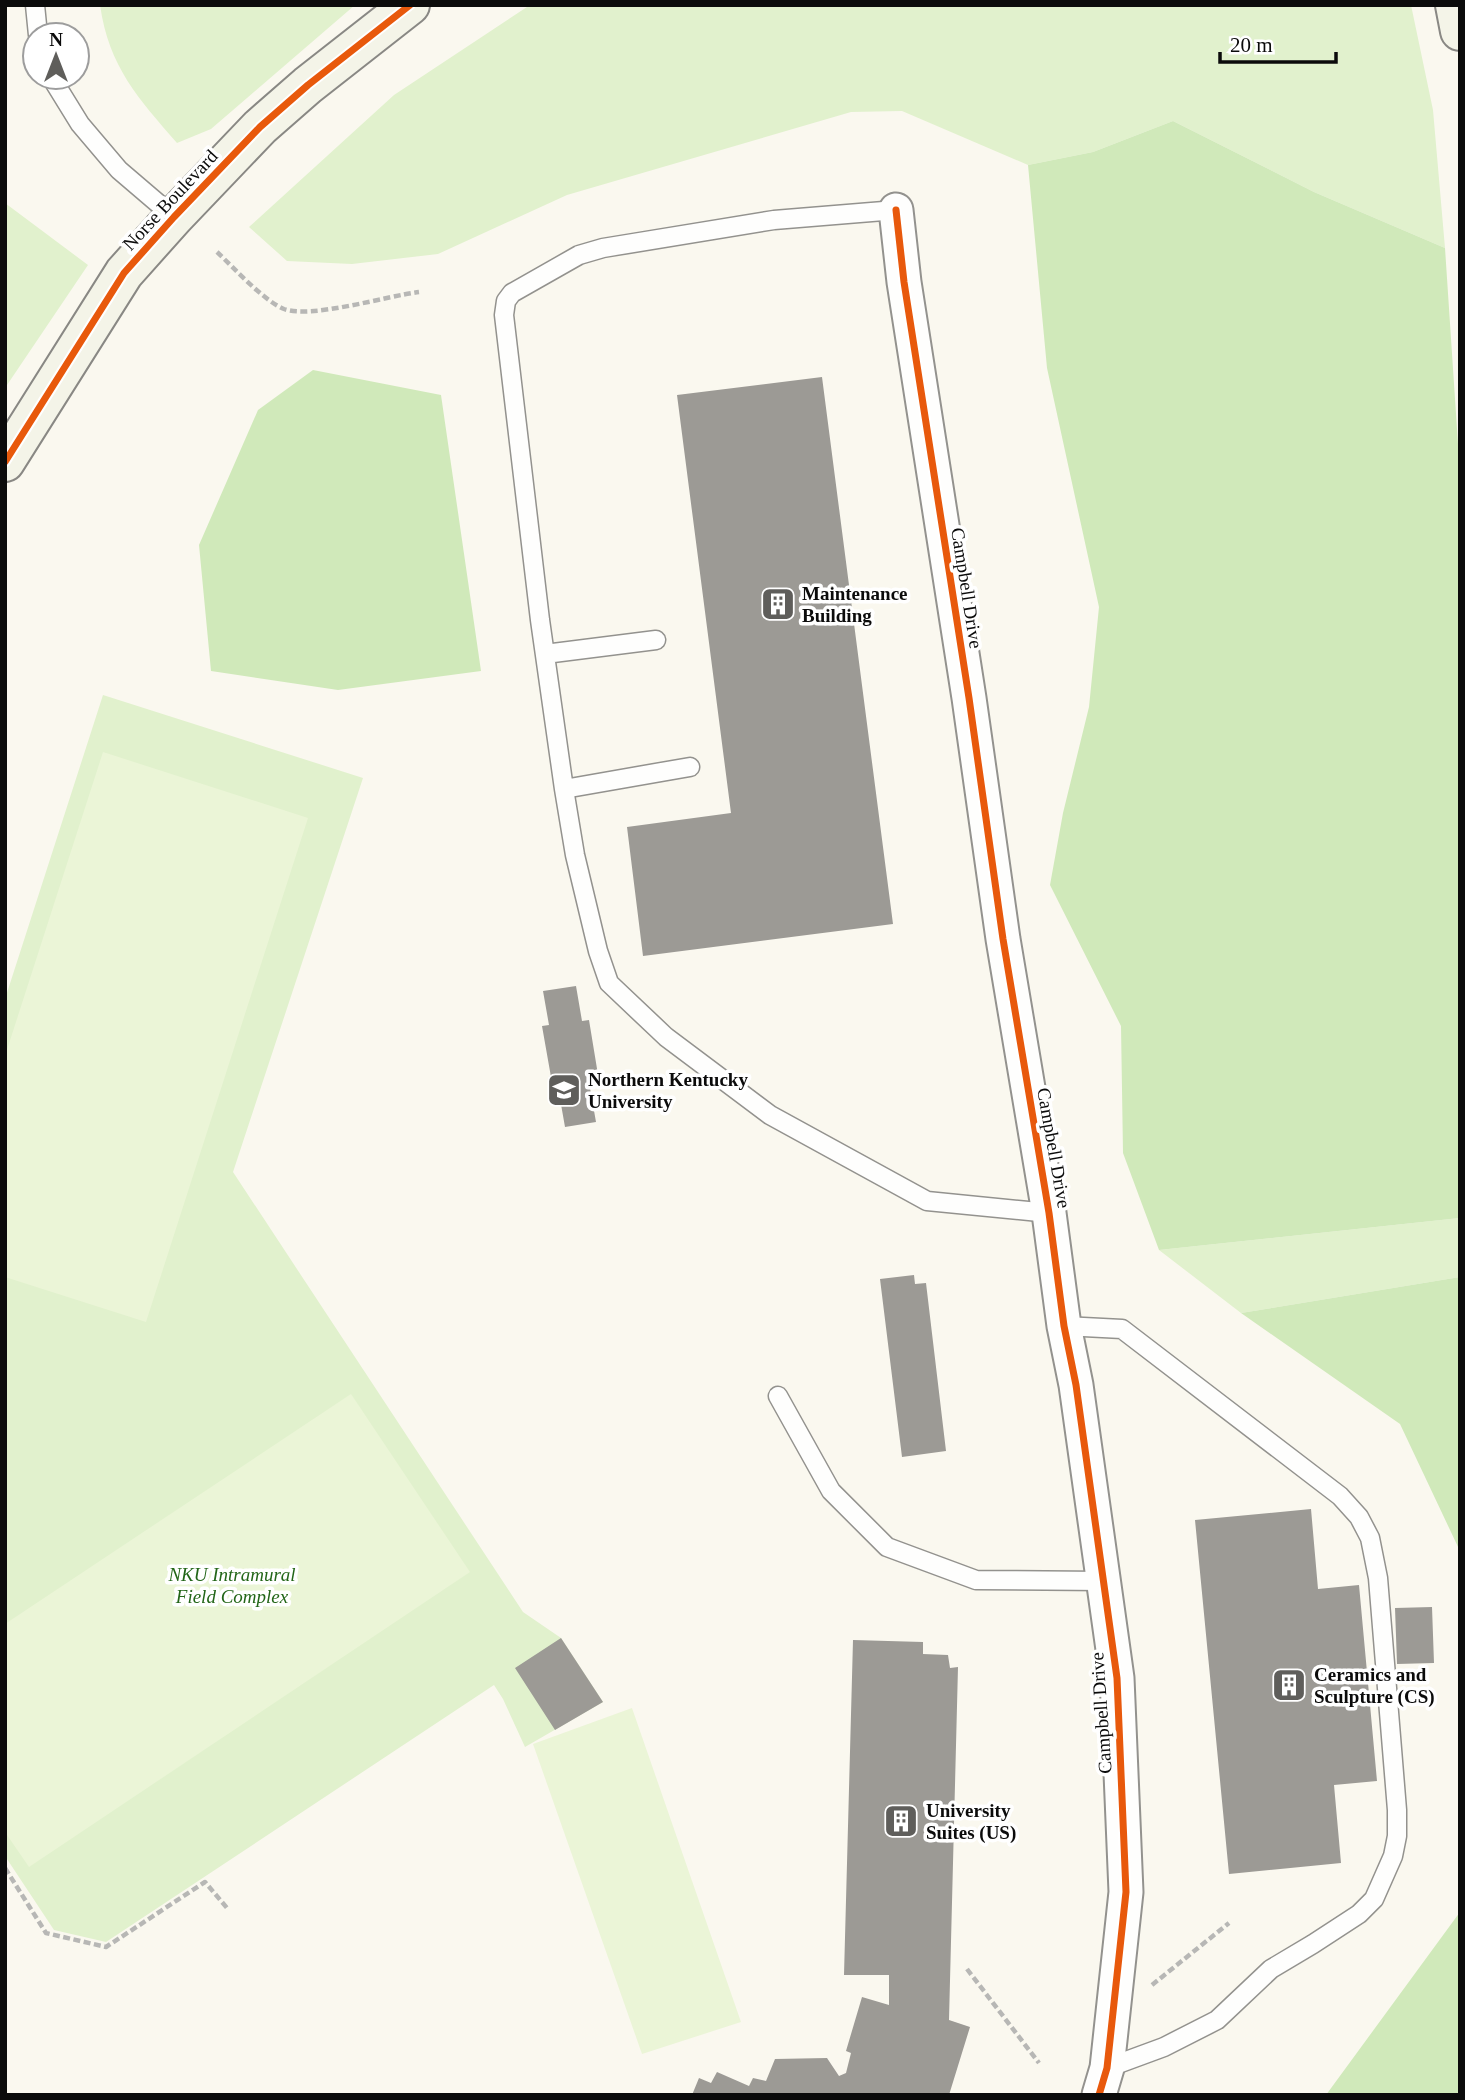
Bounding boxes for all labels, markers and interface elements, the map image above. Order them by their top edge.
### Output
north arrow [21,21,91,91]
scale bar [1220,21,1336,65]
text: N [49,29,63,50]
text: 20 m [1230,33,1273,57]
street label: Norse Boulevard [118,145,222,254]
street label: Campbell Drive [947,526,987,650]
place label: Maintenance Building [802,583,908,626]
building icon: Maintenance Building [759,585,797,623]
place label: Northern Kentucky University [588,1069,748,1112]
school or university icon: Northern Kentucky University [545,1071,583,1109]
street label: Campbell Drive [1033,1086,1075,1210]
park label: NKU Intramural Field Complex [167,1564,296,1607]
street label: Campbell Drive [1086,1651,1116,1775]
place label: Ceramics and Sculpture (CS) [1314,1664,1435,1708]
building icon: Ceramics and Sculpture (CS) [1270,1666,1308,1704]
place label: University Suites (US) [926,1800,1016,1844]
building icon: University Suites (US) [882,1802,920,1840]

